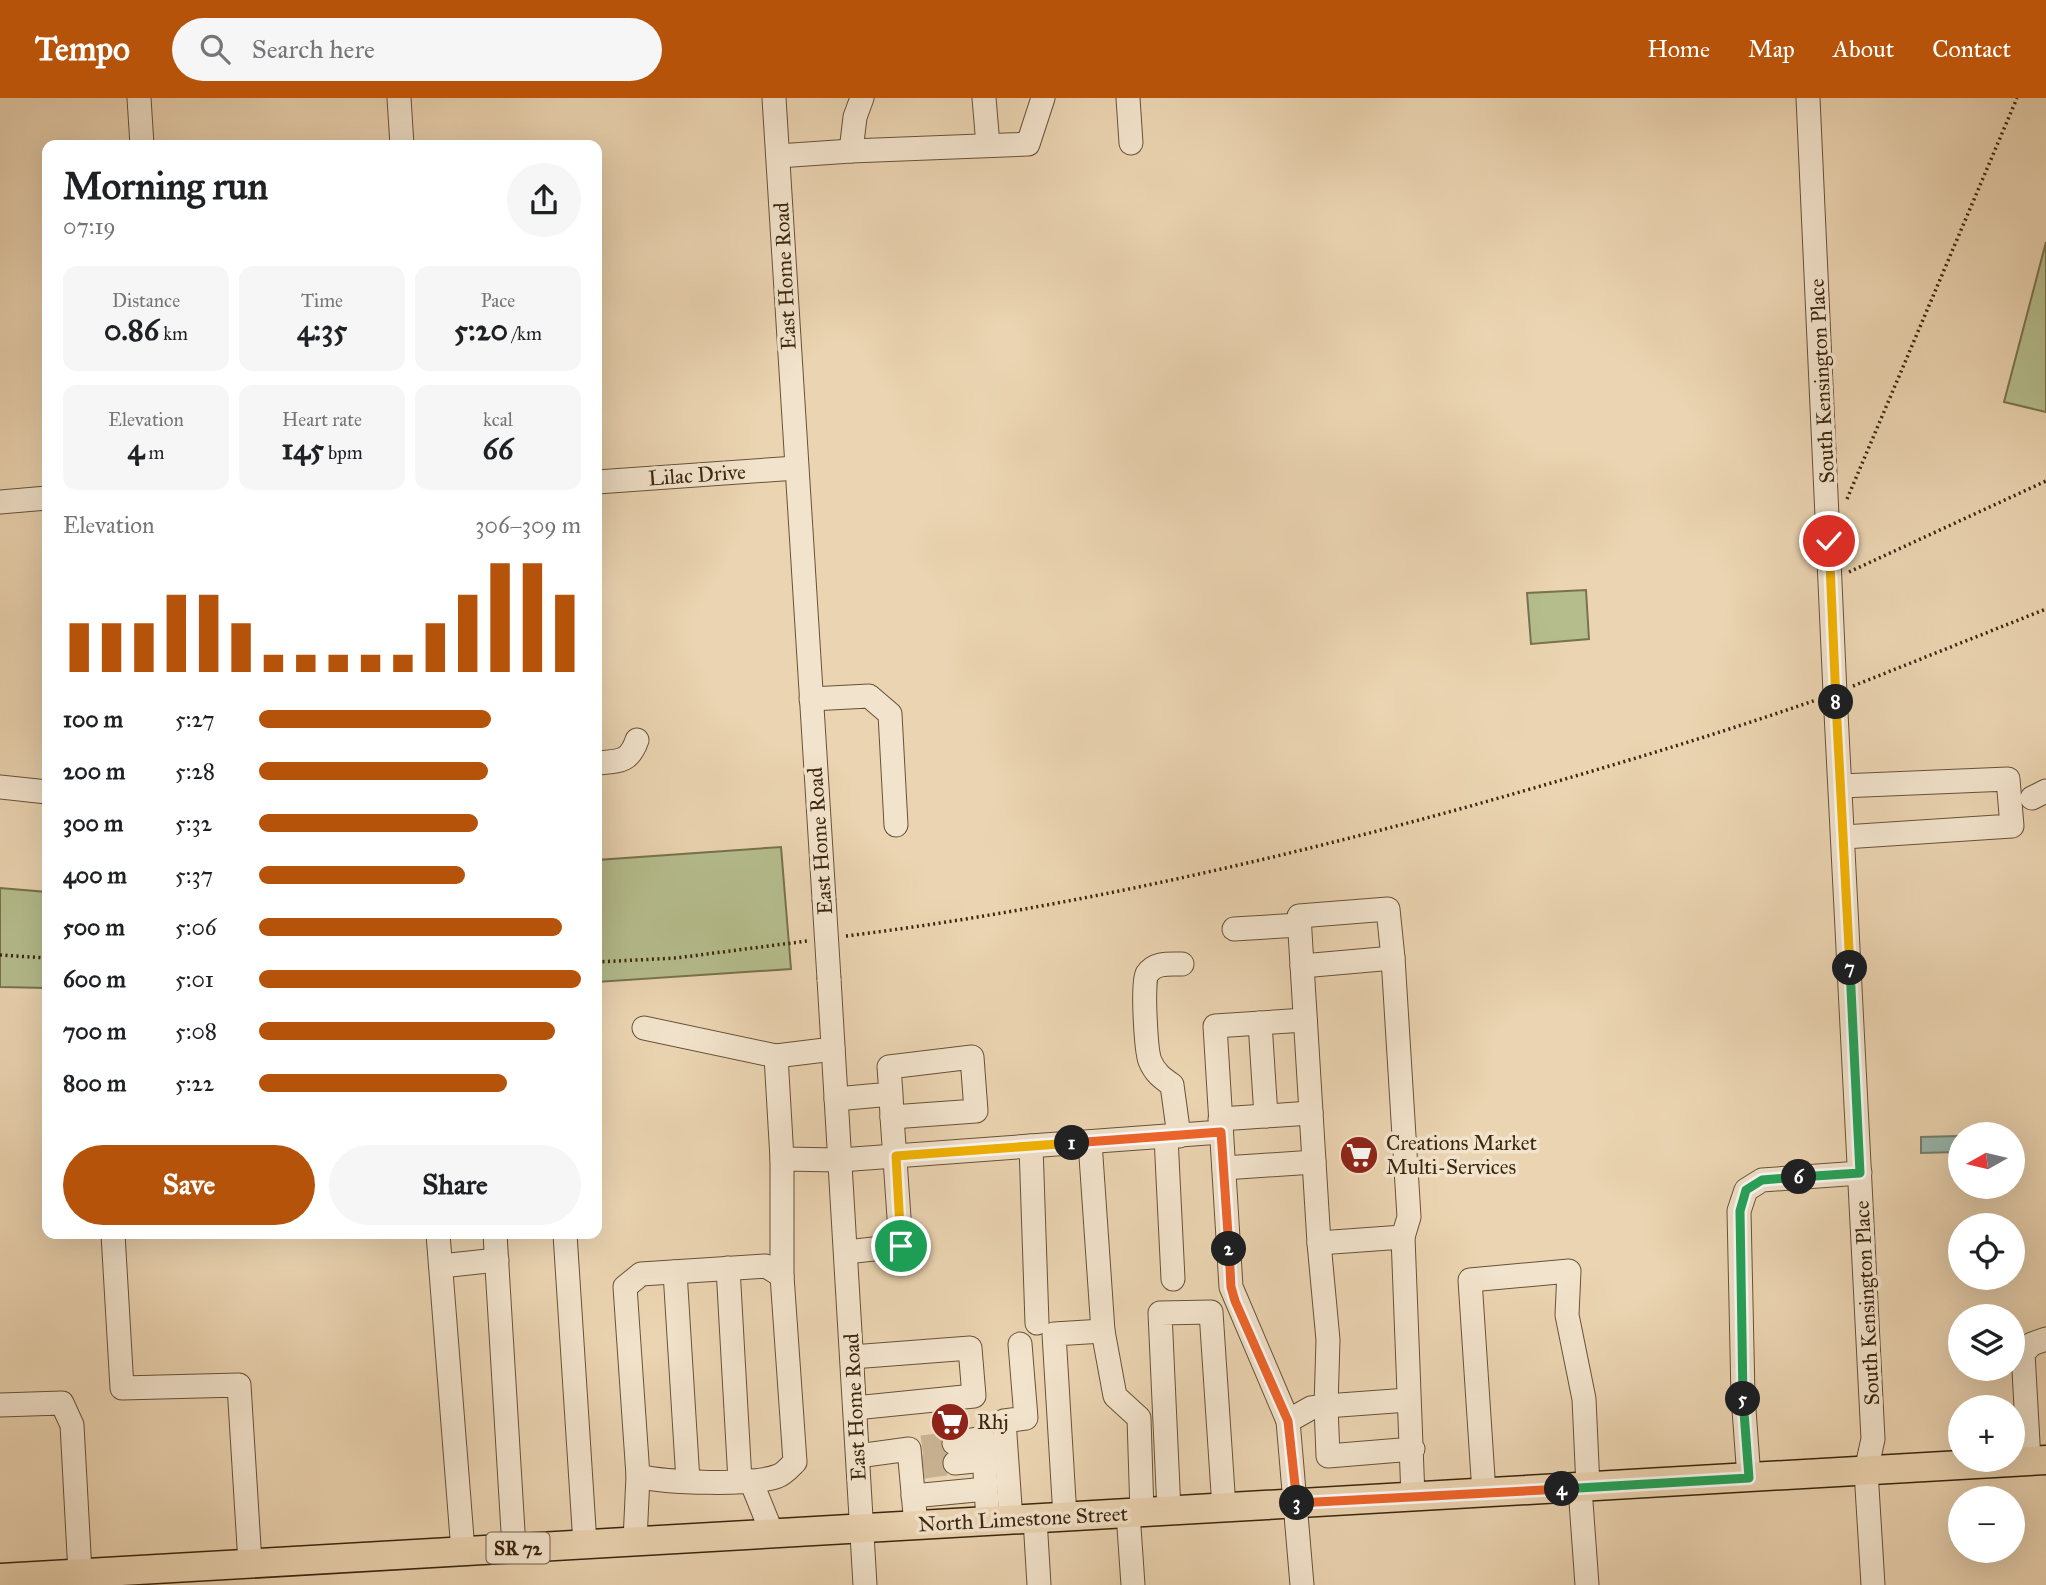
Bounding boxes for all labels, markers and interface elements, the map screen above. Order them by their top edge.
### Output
search box [172,18,662,81]
text: Tempo [35,29,130,69]
icon: search [196,30,234,68]
text: Search here [252,33,375,65]
text: Home [1647,34,1710,64]
text: Map [1748,34,1795,64]
text: About [1833,34,1894,64]
text: Contact [1932,34,2011,64]
text: Morning run [63,163,268,209]
button: share [507,163,581,237]
street label: East Home Road [768,201,802,350]
text: 07:19 [63,212,116,240]
street label: South Kensington Place [1804,278,1840,484]
text: Distance [112,289,180,312]
text: Time [301,289,343,312]
text: Pace [481,289,515,312]
text: 0.86 [104,312,159,348]
text: 4:35 [297,312,347,348]
text: 5:20 [454,312,508,348]
text: km [159,322,188,345]
text: /km [508,322,542,345]
text: Elevation [108,408,184,431]
text: Heart rate [282,408,362,431]
text: kcal [483,408,513,431]
text: 4 [128,431,144,467]
text: 145 [281,431,324,467]
text: 66 [483,431,513,467]
text: m [144,441,164,464]
text: bpm [324,441,363,464]
street label: Lilac Drive [647,459,747,491]
text: Elevation [63,511,154,539]
text: 306–309 m [475,511,581,539]
pin [1799,511,1859,571]
icon: check [1810,522,1848,560]
pin: 8 [1818,684,1854,720]
text: 8 [1830,690,1841,713]
text: 100 m [63,705,123,733]
text: 5:27 [175,705,215,733]
text: 200 m [63,757,125,785]
text: 5:28 [175,757,215,785]
street label: East Home Road [802,766,838,916]
text: 300 m [63,809,123,837]
text: 5:32 [175,809,212,837]
text: 400 m [63,861,127,889]
text: 5:37 [175,861,213,889]
text: 500 m [63,913,125,941]
text: 5:06 [175,913,217,941]
pin: 7 [1832,950,1868,986]
text: 7 [1844,956,1855,979]
text: 600 m [63,965,126,993]
text: 5:01 [175,965,214,993]
text: 700 m [63,1017,126,1045]
text: 5:08 [175,1017,217,1045]
text: 800 m [63,1069,126,1097]
text: 5:22 [175,1069,214,1097]
north arrow [1948,1122,2025,1199]
map controls [1948,1122,2025,1563]
pin: 1 [1054,1126,1090,1160]
place label: Creations Market Multi-Services [1386,1130,1538,1180]
text: 1 [1068,1131,1075,1154]
supermarket icon: Creations Market Multi-Services [1338,1134,1380,1176]
button: Save [63,1145,315,1225]
button: Share [329,1145,581,1225]
pin: 6 [1782,1160,1816,1194]
text: 6 [1794,1165,1803,1188]
street label: South Kensington Place [1849,1200,1885,1406]
button: locate [1948,1213,2025,1290]
pin [871,1216,931,1276]
icon: arrive [882,1227,920,1265]
pin: 2 [1212,1232,1246,1266]
text: 2 [1224,1237,1233,1260]
button: layers [1948,1304,2025,1381]
street label: East Home Road [838,1332,872,1481]
pin: 5 [1726,1382,1760,1416]
text: 5 [1738,1387,1747,1410]
button: + [1948,1395,2025,1472]
supermarket icon: Rhj [929,1401,971,1443]
place label: Rhj [977,1409,1009,1435]
pin: 4 [1544,1472,1580,1506]
text: 4 [1556,1477,1567,1500]
pin: 3 [1280,1486,1314,1520]
button: − [1948,1486,2025,1563]
text: 3 [1293,1491,1300,1514]
street label: North Limestone Street [918,1500,1129,1537]
road number: SR 72 [486,1532,550,1564]

